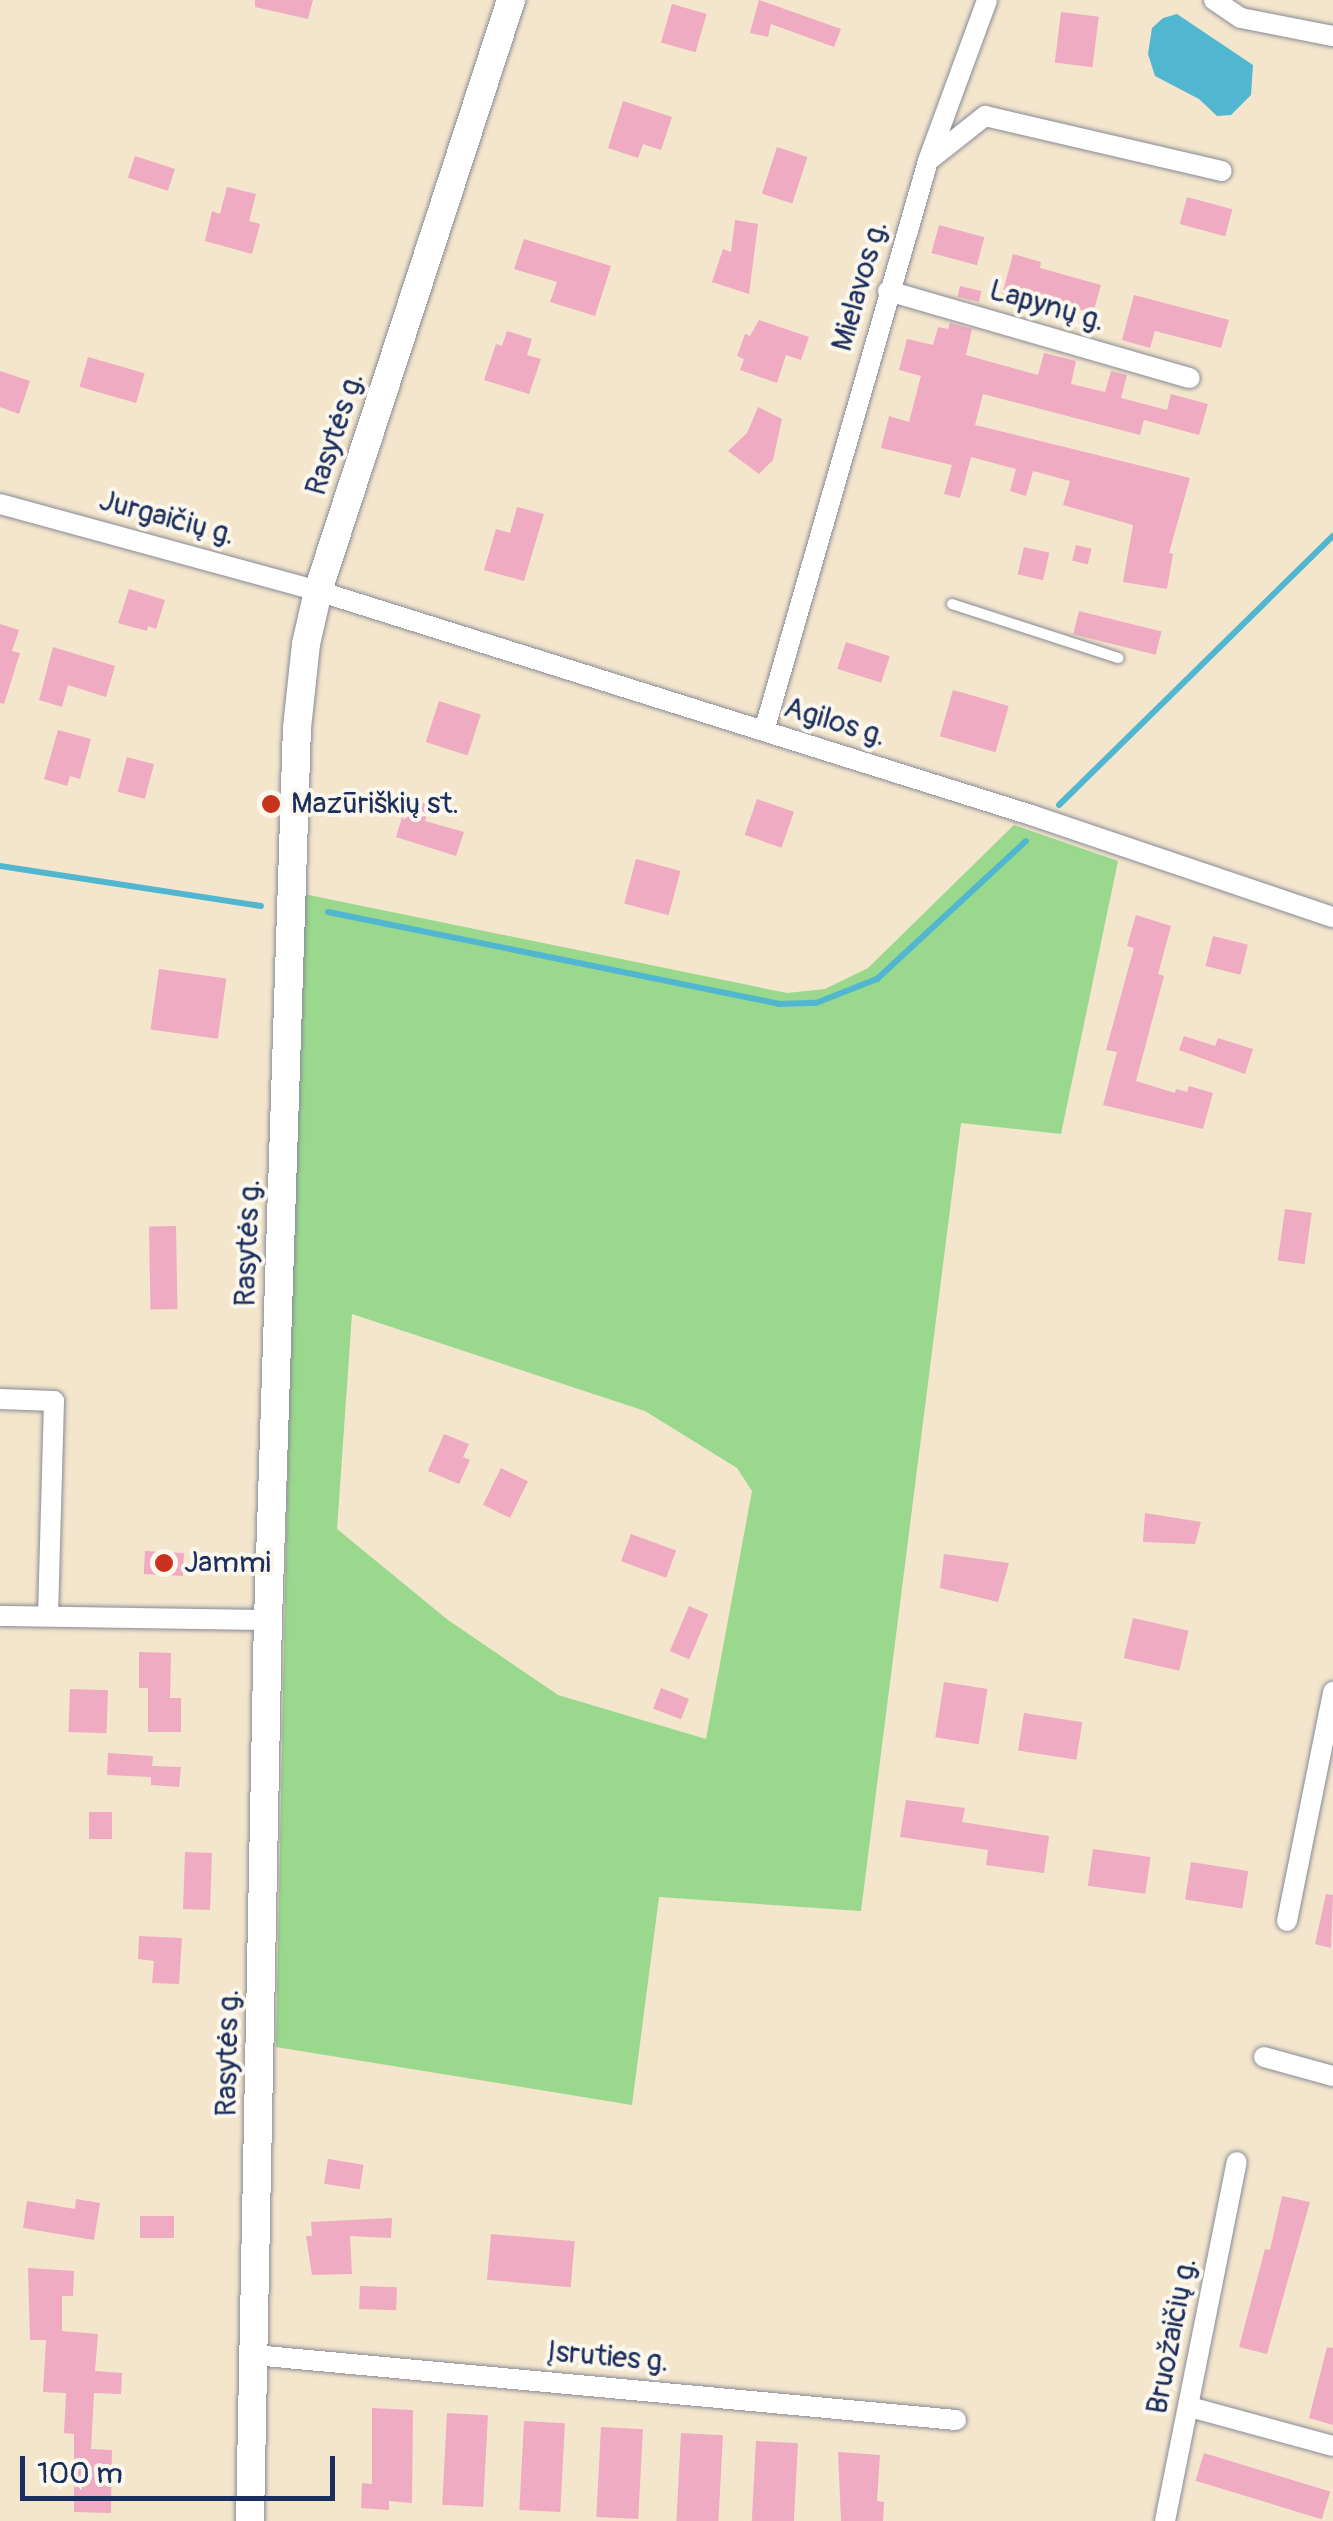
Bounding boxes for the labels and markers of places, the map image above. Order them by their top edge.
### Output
place label: Mazūriškių st. [291,786,459,822]
marker: Mazūriškių st. [260,793,282,815]
place label: Jammi [184,1545,271,1581]
marker: Jammi [153,1552,175,1574]

